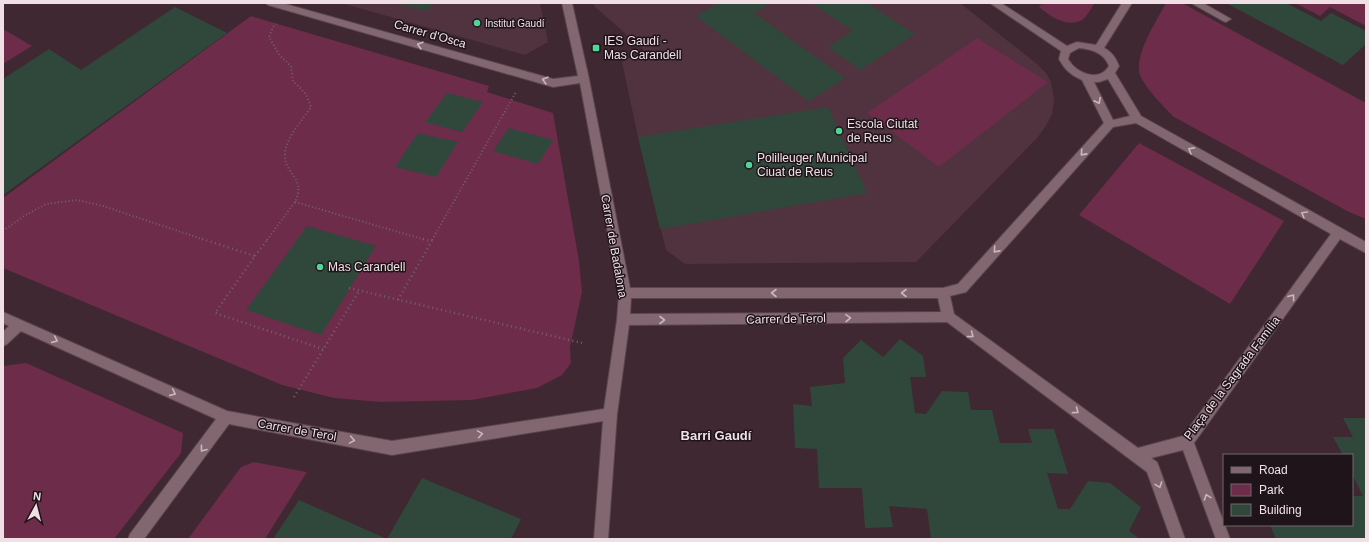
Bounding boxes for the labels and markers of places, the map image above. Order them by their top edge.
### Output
marker: Institut Gaudí [472,18,482,28]
place label: Institut Gaudí [485,18,545,29]
place label: IES Gaudí - Mas Carandell [604,34,681,62]
marker: IES Gaudí - Mas Carandell [591,43,601,53]
place label: Escola Ciutat de Reus [847,117,918,145]
marker: Escola Ciutat de Reus [834,126,844,136]
place label: Polilleuger Municipal Ciuat de Reus [757,151,867,179]
marker: Polilleuger Municipal Ciuat de Reus [744,160,754,170]
place label: Mas Carandell [328,260,405,274]
marker: Mas Carandell [315,262,325,272]

